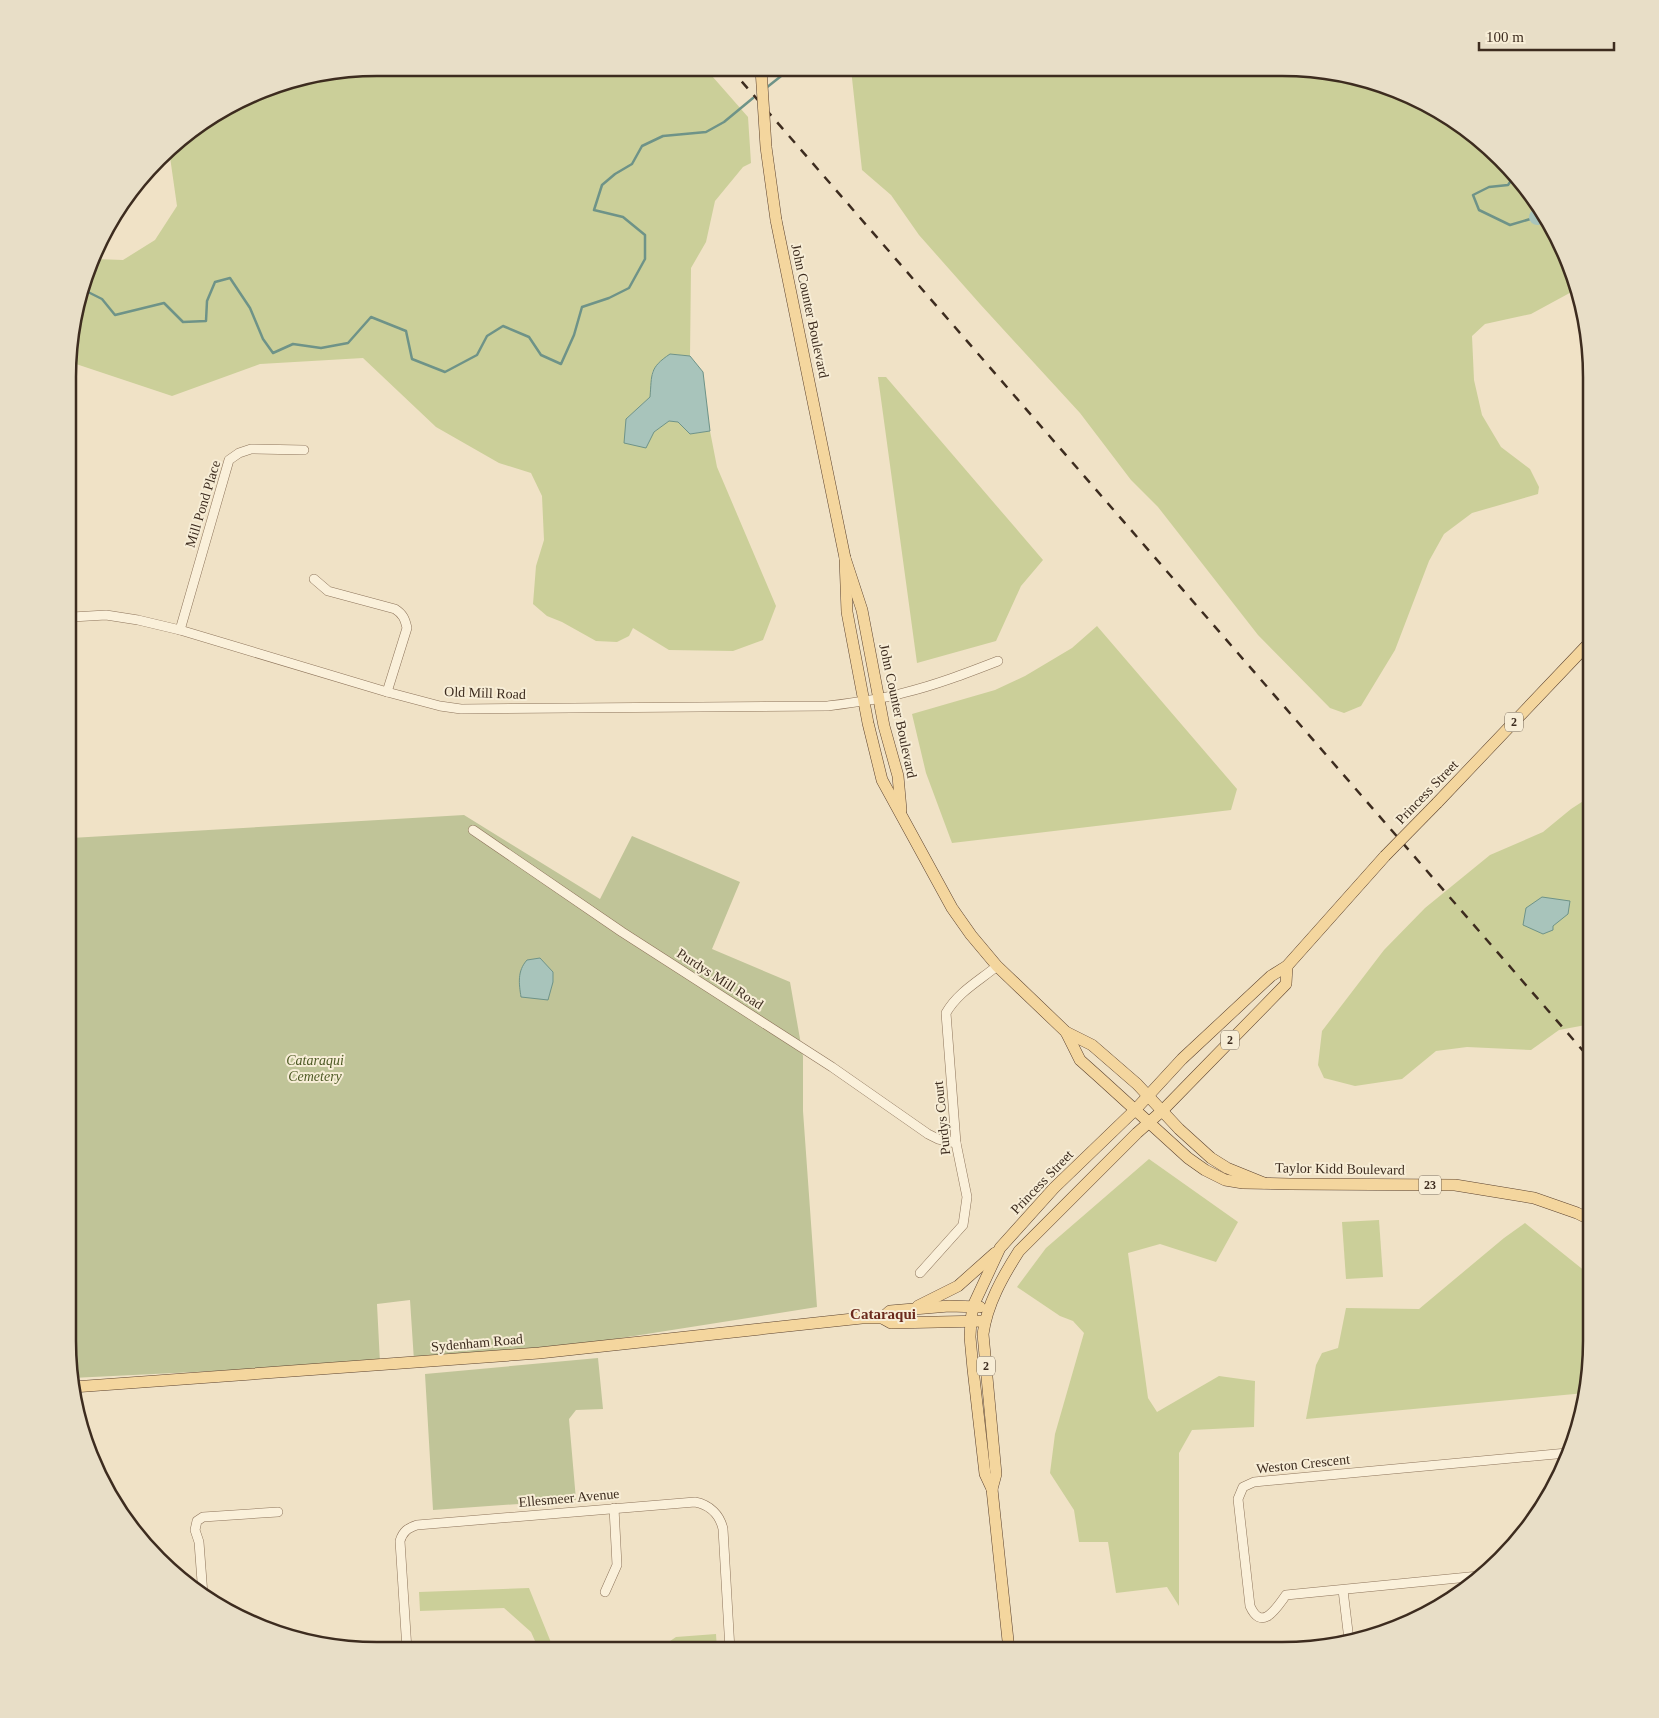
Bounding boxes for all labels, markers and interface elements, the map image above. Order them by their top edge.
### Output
scale bar [1479,20,1614,52]
text: 100 m [1486,29,1524,45]
street label: John Counter Boulevard [788,242,832,380]
street label: Mill Pond Place [183,459,223,549]
street label: John Counter Boulevard [876,642,920,780]
street label: Old Mill Road [444,684,526,702]
road number: 2 [1505,712,1523,732]
street label: Princess Street [1393,757,1461,827]
street label: Purdys Mill Road [674,946,766,1012]
road number: 2 [1221,1030,1239,1050]
park label: Cataraqui Cemetery [286,1053,344,1084]
street label: Purdys Court [931,1080,953,1156]
street label: Princess Street [1008,1147,1076,1217]
street label: Taylor Kidd Boulevard [1275,1160,1405,1178]
road number: 23 [1419,1176,1441,1194]
district label: Cataraqui [850,1306,916,1322]
street label: Sydenham Road [430,1332,524,1354]
road number: 2 [977,1356,995,1375]
street label: Weston Crescent [1255,1452,1351,1476]
street label: Ellesmeer Avenue [518,1486,620,1510]

